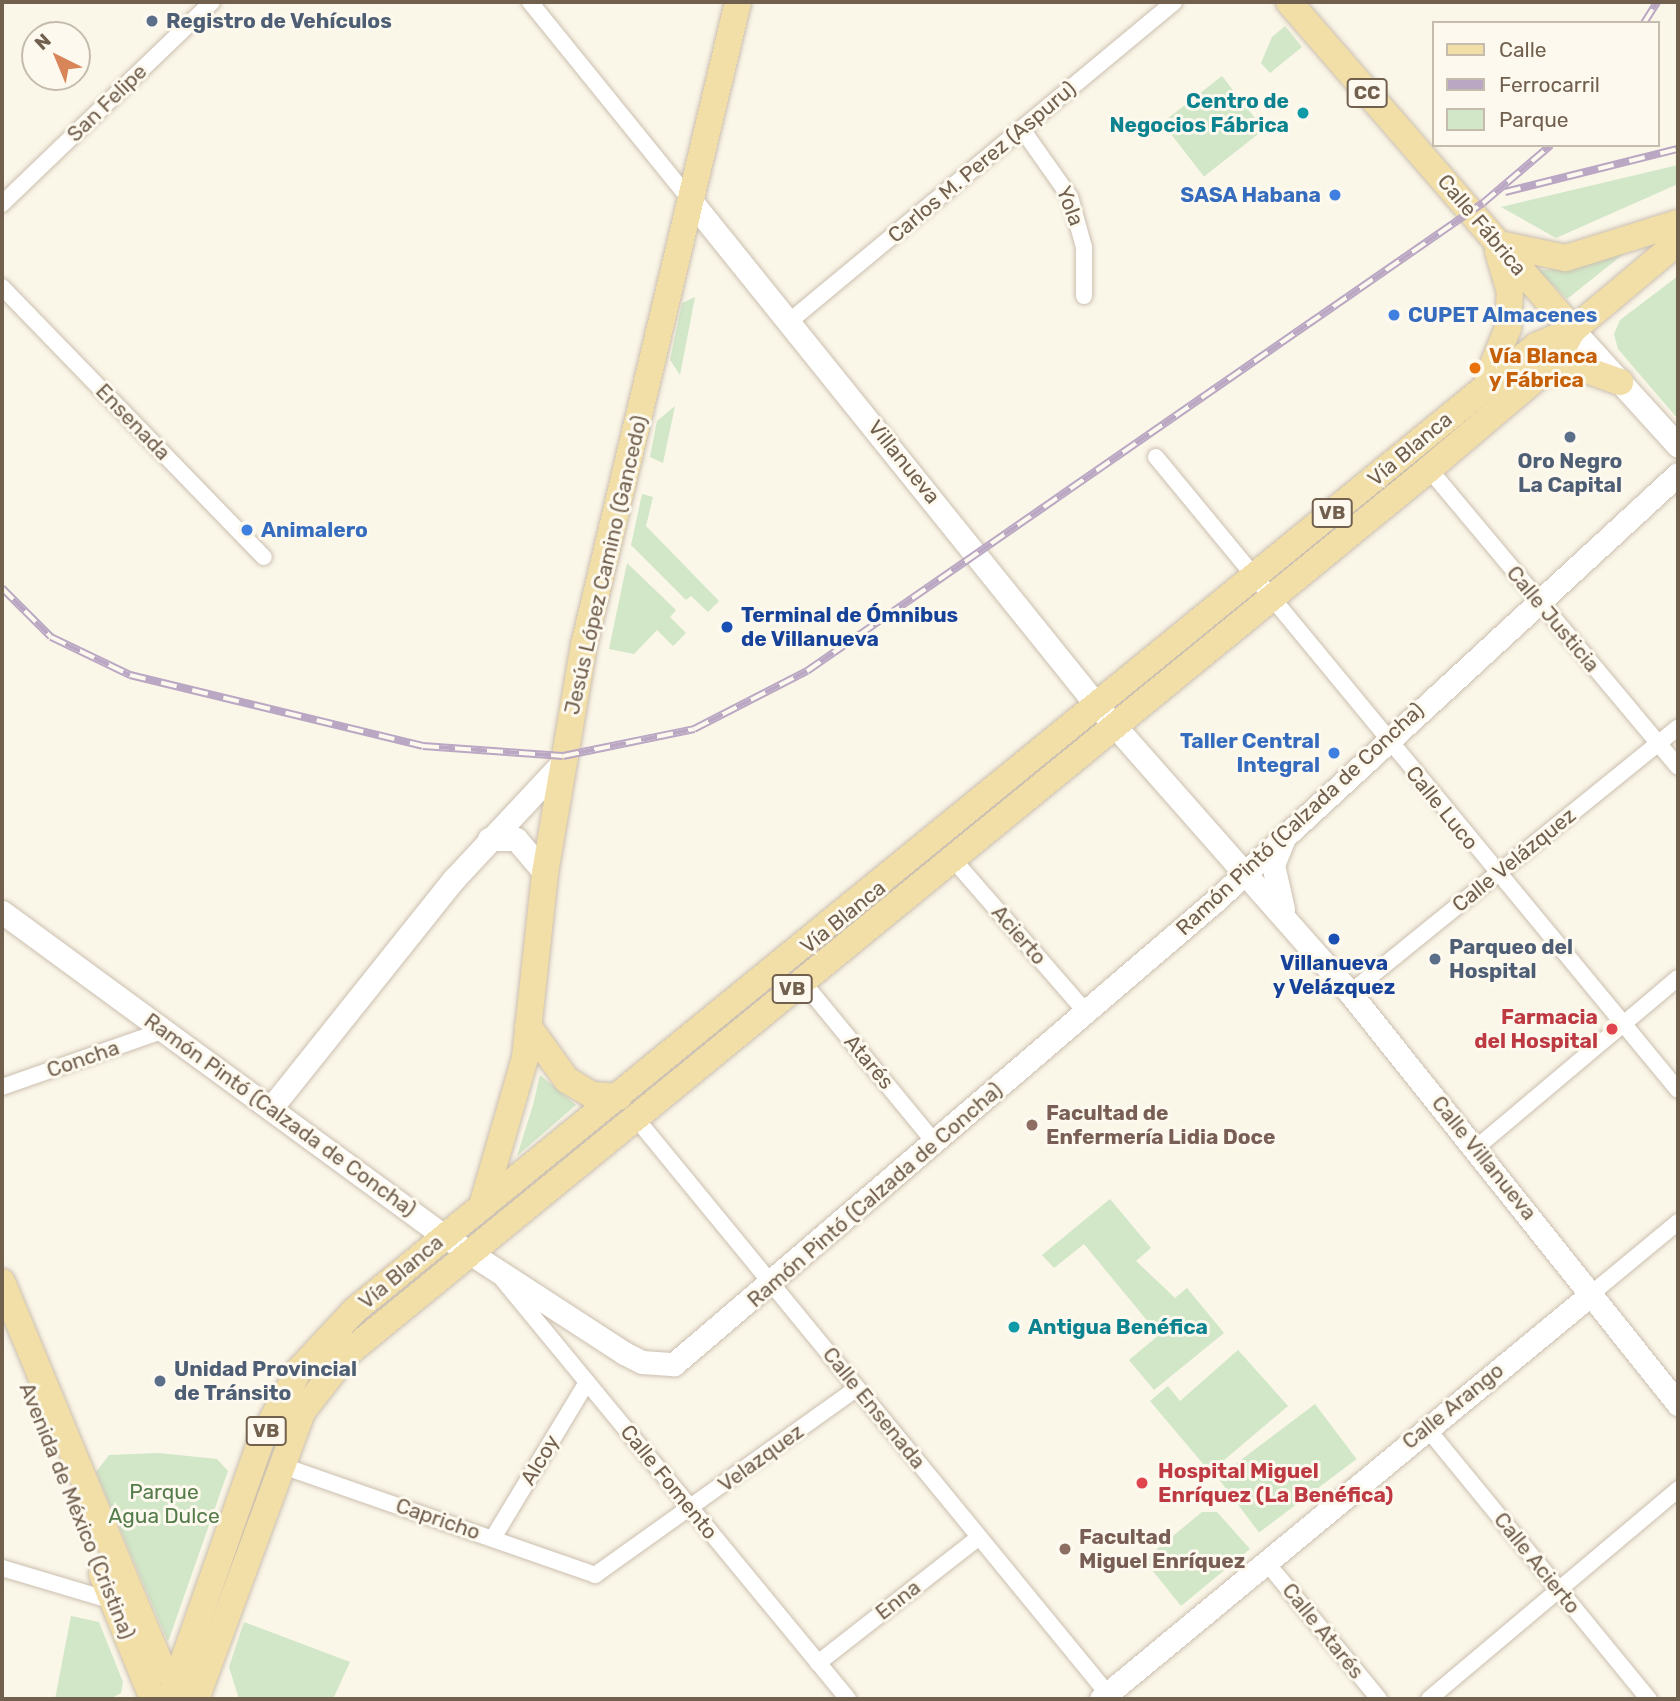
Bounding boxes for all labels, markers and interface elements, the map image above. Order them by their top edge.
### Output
place label: Registro de Vehículos [166,8,392,34]
marker: Registro de Vehículos [144,13,160,29]
north arrow [21,21,91,91]
legend [1432,21,1659,147]
text: N [30,29,56,55]
text: Calle [1499,37,1547,62]
street label: San Felipe [62,59,152,147]
text: Ferrocarril [1499,72,1600,97]
street label: Carlos M. Perez (Aspuru) [883,76,1081,248]
road number: CC [1346,78,1388,108]
place label: Centro de Negocios Fábrica [1109,88,1289,138]
marker: Centro de Negocios Fábrica [1295,105,1311,121]
text: Parque [1499,107,1569,132]
street label: Calle Fábrica [1432,169,1532,281]
place label: SASA Habana [1180,182,1321,208]
street label: Yola [1051,183,1089,229]
marker: SASA Habana [1327,187,1343,203]
place label: CUPET Almacenes [1408,302,1598,328]
marker: CUPET Almacenes [1386,307,1402,323]
place label: Vía Blanca y Fábrica [1489,343,1598,393]
marker: Vía Blanca y Fábrica [1467,360,1483,376]
street label: Ensenada [90,379,176,465]
street label: Vía Blanca [1363,407,1457,491]
street label: Jesús López Camino (Gancedo) [559,413,653,717]
street label: Villanueva [863,415,945,509]
marker: Oro Negro La Capital [1562,429,1578,445]
place label: Oro Negro La Capital [1518,448,1622,498]
road number: VB [1311,498,1353,528]
place label: Animalero [261,517,368,543]
marker: Animalero [239,522,255,538]
street label: Calle Justicia [1501,561,1605,677]
place label: Terminal de Ómnibus de Villanueva [741,602,958,652]
marker: Terminal de Ómnibus de Villanueva [719,619,735,635]
street label: Ramón Pintó (Calzada de Concha) [1171,697,1429,941]
place label: Taller Central Integral [1180,728,1320,778]
marker: Taller Central Integral [1326,745,1342,761]
street label: Calle Luco [1401,761,1483,855]
street label: Calle Velázquez [1447,802,1581,918]
street label: Vía Blanca [795,875,891,959]
street label: Acierto [986,900,1052,970]
marker: Villanueva y Velázquez [1326,931,1342,947]
place label: Parqueo del Hospital [1449,934,1573,984]
place label: Villanueva y Velázquez [1272,950,1396,1000]
marker: Parqueo del Hospital [1427,951,1443,967]
road number: VB [771,973,813,1004]
place label: Farmacia del Hospital [1474,1004,1598,1054]
street label: Ramón Pintó (Calzada de Concha) [139,1008,421,1222]
marker: Farmacia del Hospital [1604,1021,1620,1037]
street label: Atarés [839,1030,899,1094]
street label: Concha [44,1035,122,1083]
street label: Ramón Pintó (Calzada de Concha) [742,1077,1008,1313]
street label: Calle Villanueva [1426,1091,1542,1225]
place label: Facultad de Enfermería Lidia Doce [1046,1100,1275,1150]
marker: Facultad de Enfermería Lidia Doce [1024,1117,1040,1133]
street label: Vía Blanca [354,1230,448,1314]
place label: Antigua Benéfica [1028,1314,1208,1340]
marker: Antigua Benéfica [1006,1319,1022,1335]
street label: Calle Ensenada [817,1342,931,1474]
place label: Unidad Provincial de Tránsito [174,1356,357,1406]
street label: Calle Arango [1397,1357,1509,1455]
marker: Unidad Provincial de Tránsito [152,1373,168,1389]
street label: Avenida de México (Cristina) [14,1379,140,1643]
road number: VB [245,1415,287,1446]
street label: Velazquez [713,1419,809,1497]
street label: Calle Fomento [615,1420,723,1544]
street label: Alcoy [515,1430,565,1490]
place label: Hospital Miguel Enríquez (La Benéfica) [1158,1458,1393,1508]
marker: Hospital Miguel Enríquez (La Benéfica) [1132,1473,1152,1493]
park label: Parque Agua Dulce [108,1479,220,1529]
street label: Capricho [392,1493,484,1545]
street label: Calle Acierto [1488,1507,1586,1619]
place label: Facultad Miguel Enríquez [1079,1524,1245,1574]
marker: Facultad Miguel Enríquez [1057,1541,1073,1557]
street label: Enna [871,1575,925,1625]
street label: Calle Atarés [1277,1578,1369,1684]

